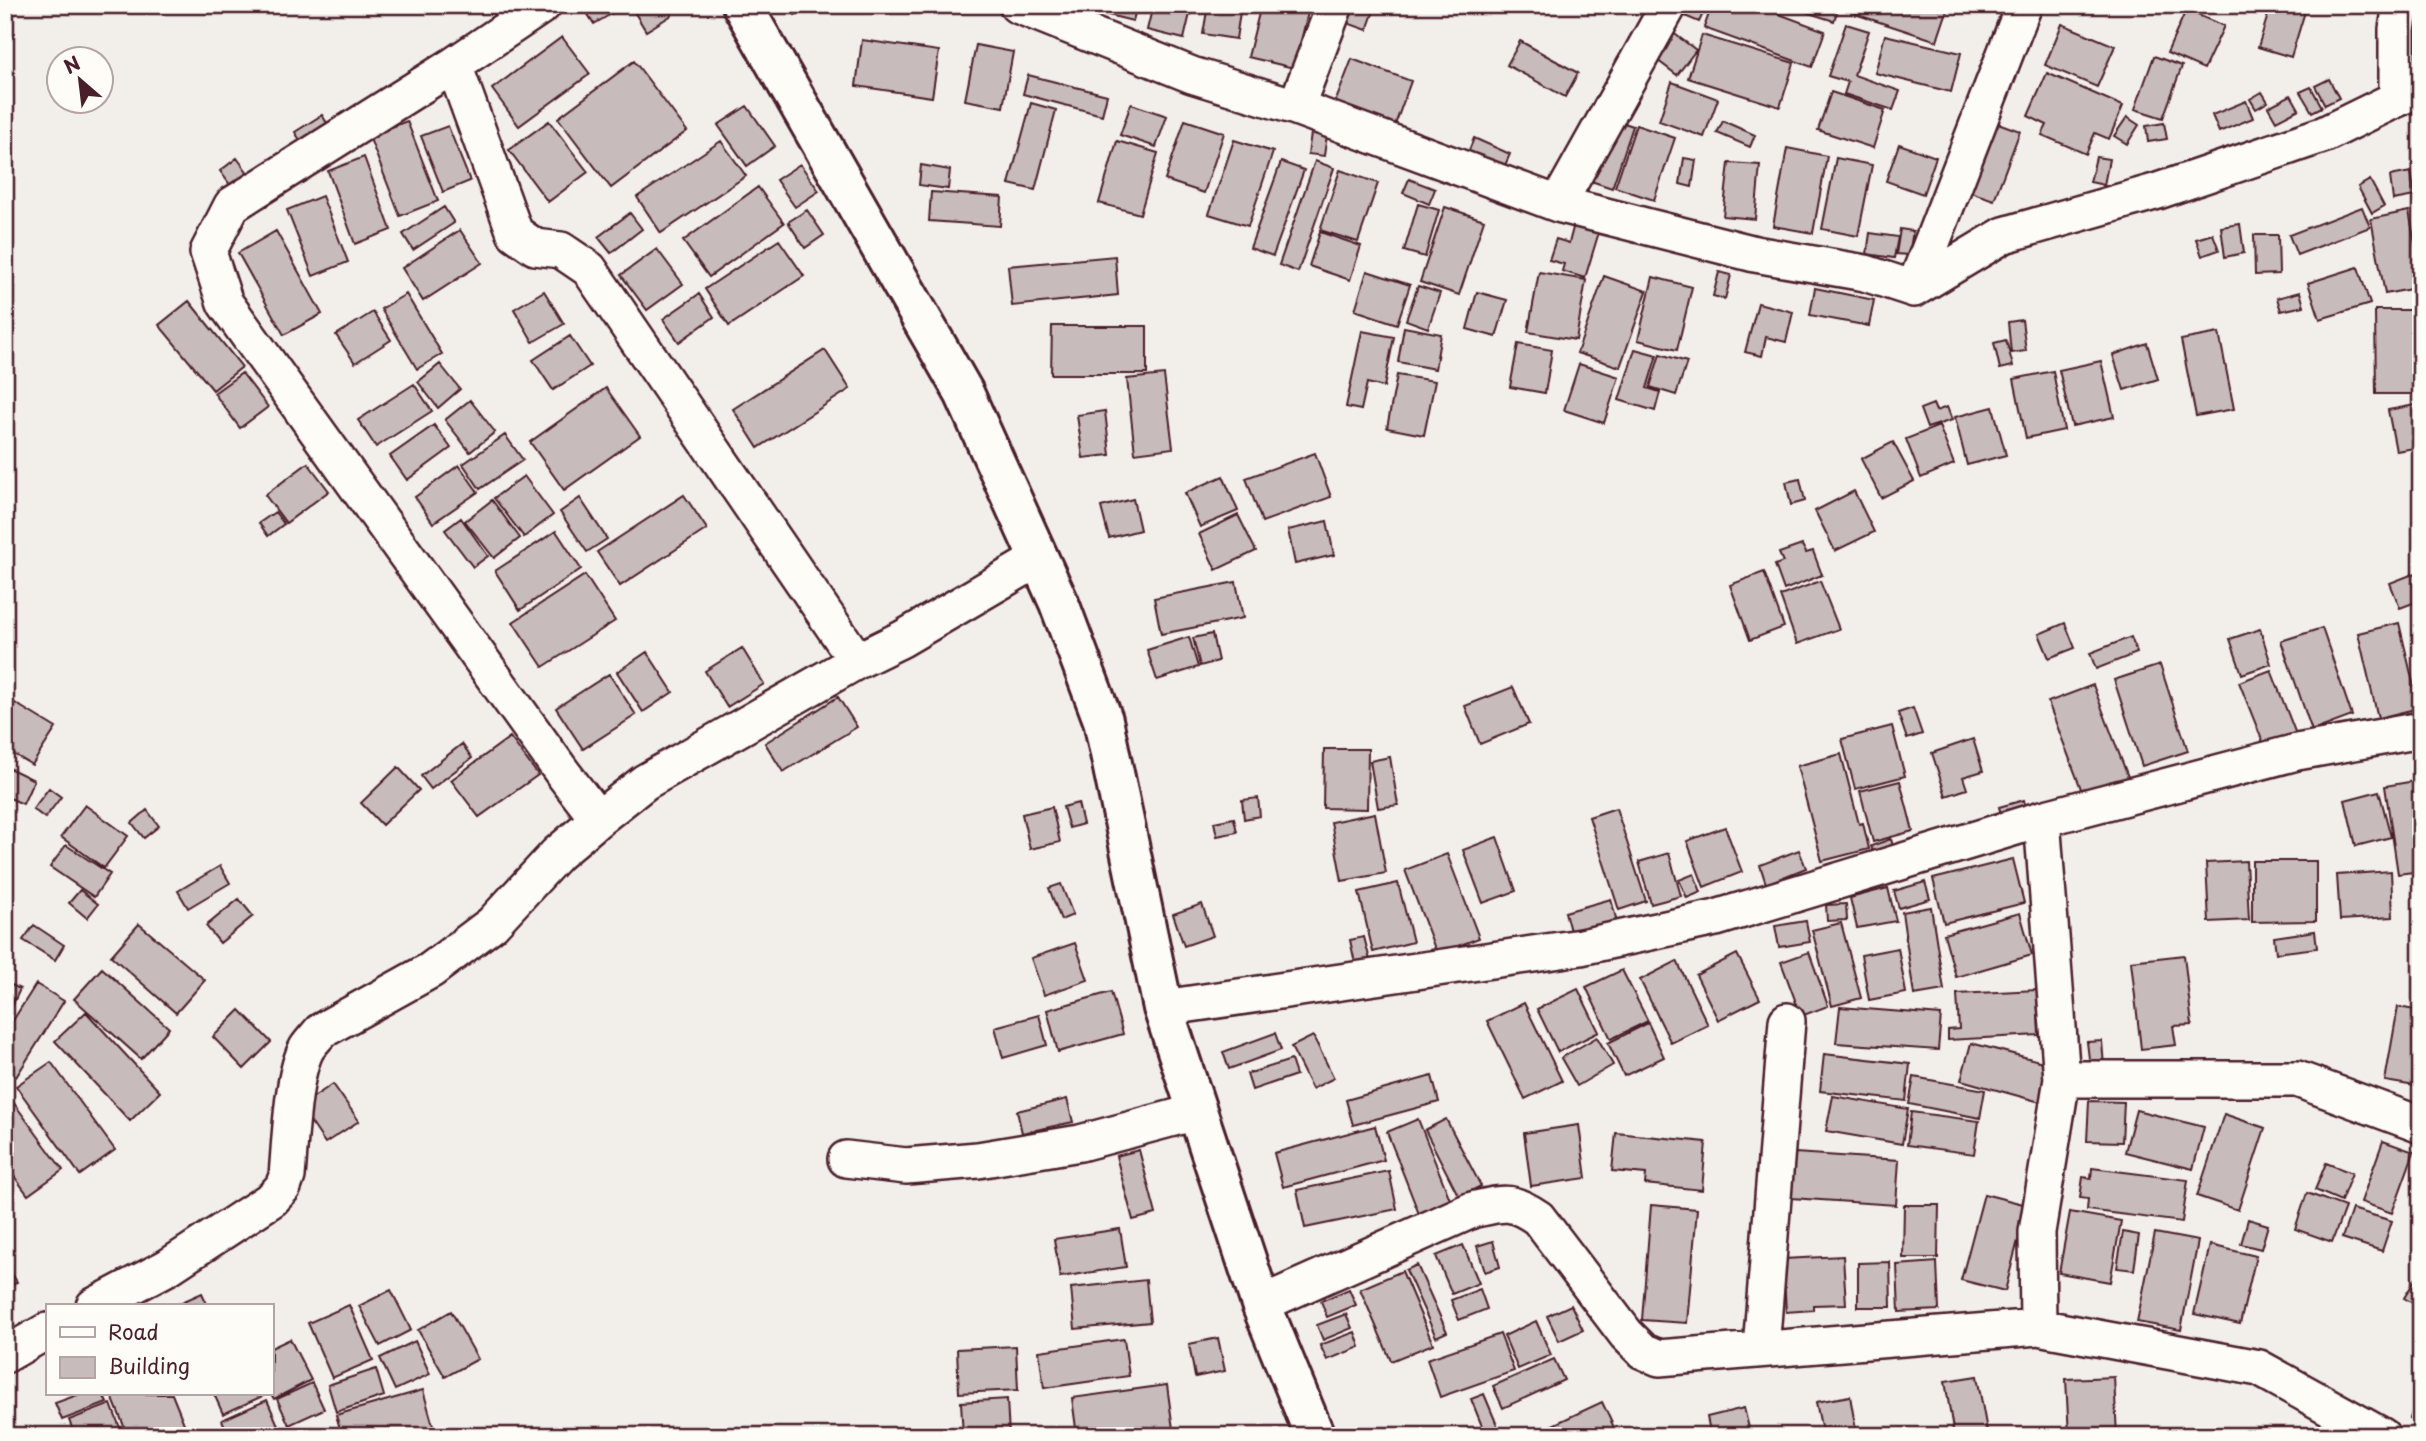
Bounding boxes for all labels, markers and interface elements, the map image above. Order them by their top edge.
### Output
north arrow [46,46,116,116]
text: N [58,48,85,80]
legend [46,1304,273,1396]
text: Road [108,1315,159,1347]
text: Building [108,1349,190,1381]

